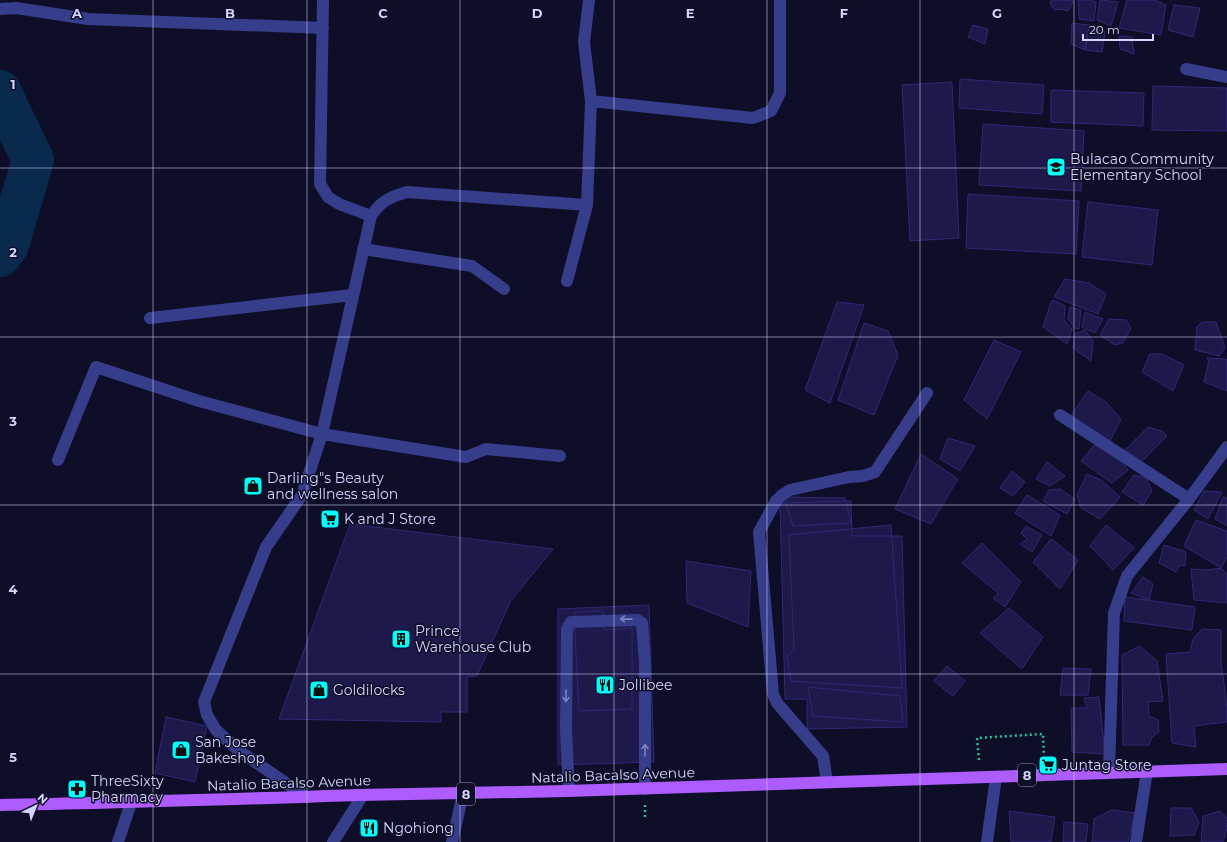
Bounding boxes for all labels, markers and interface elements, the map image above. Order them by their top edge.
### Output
text: A [71,5,83,21]
text: B [225,5,235,21]
text: C [378,5,388,21]
text: D [532,5,543,21]
text: E [686,5,695,21]
text: F [840,5,848,21]
text: G [992,5,1002,21]
scale bar [1083,16,1153,42]
text: 20 m [1089,22,1120,37]
text: 1 [10,76,16,92]
place label: Bulacao Community Elementary School [1070,150,1214,184]
school or university icon: Bulacao Community Elementary School [1045,156,1067,178]
text: 2 [9,244,17,260]
text: 3 [8,413,17,429]
place label: Darling"s Beauty and wellness salon [267,469,398,503]
shop icon: Darling"s Beauty and wellness salon [242,475,264,497]
supermarket icon: K and J Store [319,508,341,530]
place label: K and J Store [344,510,436,528]
text: 4 [9,581,18,597]
one-way arrow [620,616,633,623]
place label: Prince Warehouse Club [415,622,531,656]
building icon: Prince Warehouse Club [390,628,412,650]
restaurant icon: Jollibee [594,674,616,696]
place label: Jollibee [618,676,673,694]
shop icon: Goldilocks [308,679,330,701]
place label: Goldilocks [333,681,405,699]
one-way arrow [562,689,570,702]
place label: San Jose Bakeshop [195,733,265,767]
shop icon: San Jose Bakeshop [170,739,192,761]
one-way arrow [641,744,649,757]
text: 5 [9,749,17,765]
supermarket icon: Juntag Store [1037,754,1059,776]
place label: Juntag Store [1061,756,1152,774]
street label: Natalio Bacalso Avenue [531,763,695,787]
road number: 8 [1018,764,1036,786]
street label: Natalio Bacalso Avenue [207,771,371,795]
place label: ThreeSixty Pharmacy [91,772,164,806]
pharmacy icon: ThreeSixty Pharmacy [66,778,88,800]
road number: 8 [457,783,475,805]
north arrow [16,786,56,826]
text: N [35,791,51,807]
restaurant icon: Ngohiong [358,817,380,839]
place label: Ngohiong [383,819,454,837]

